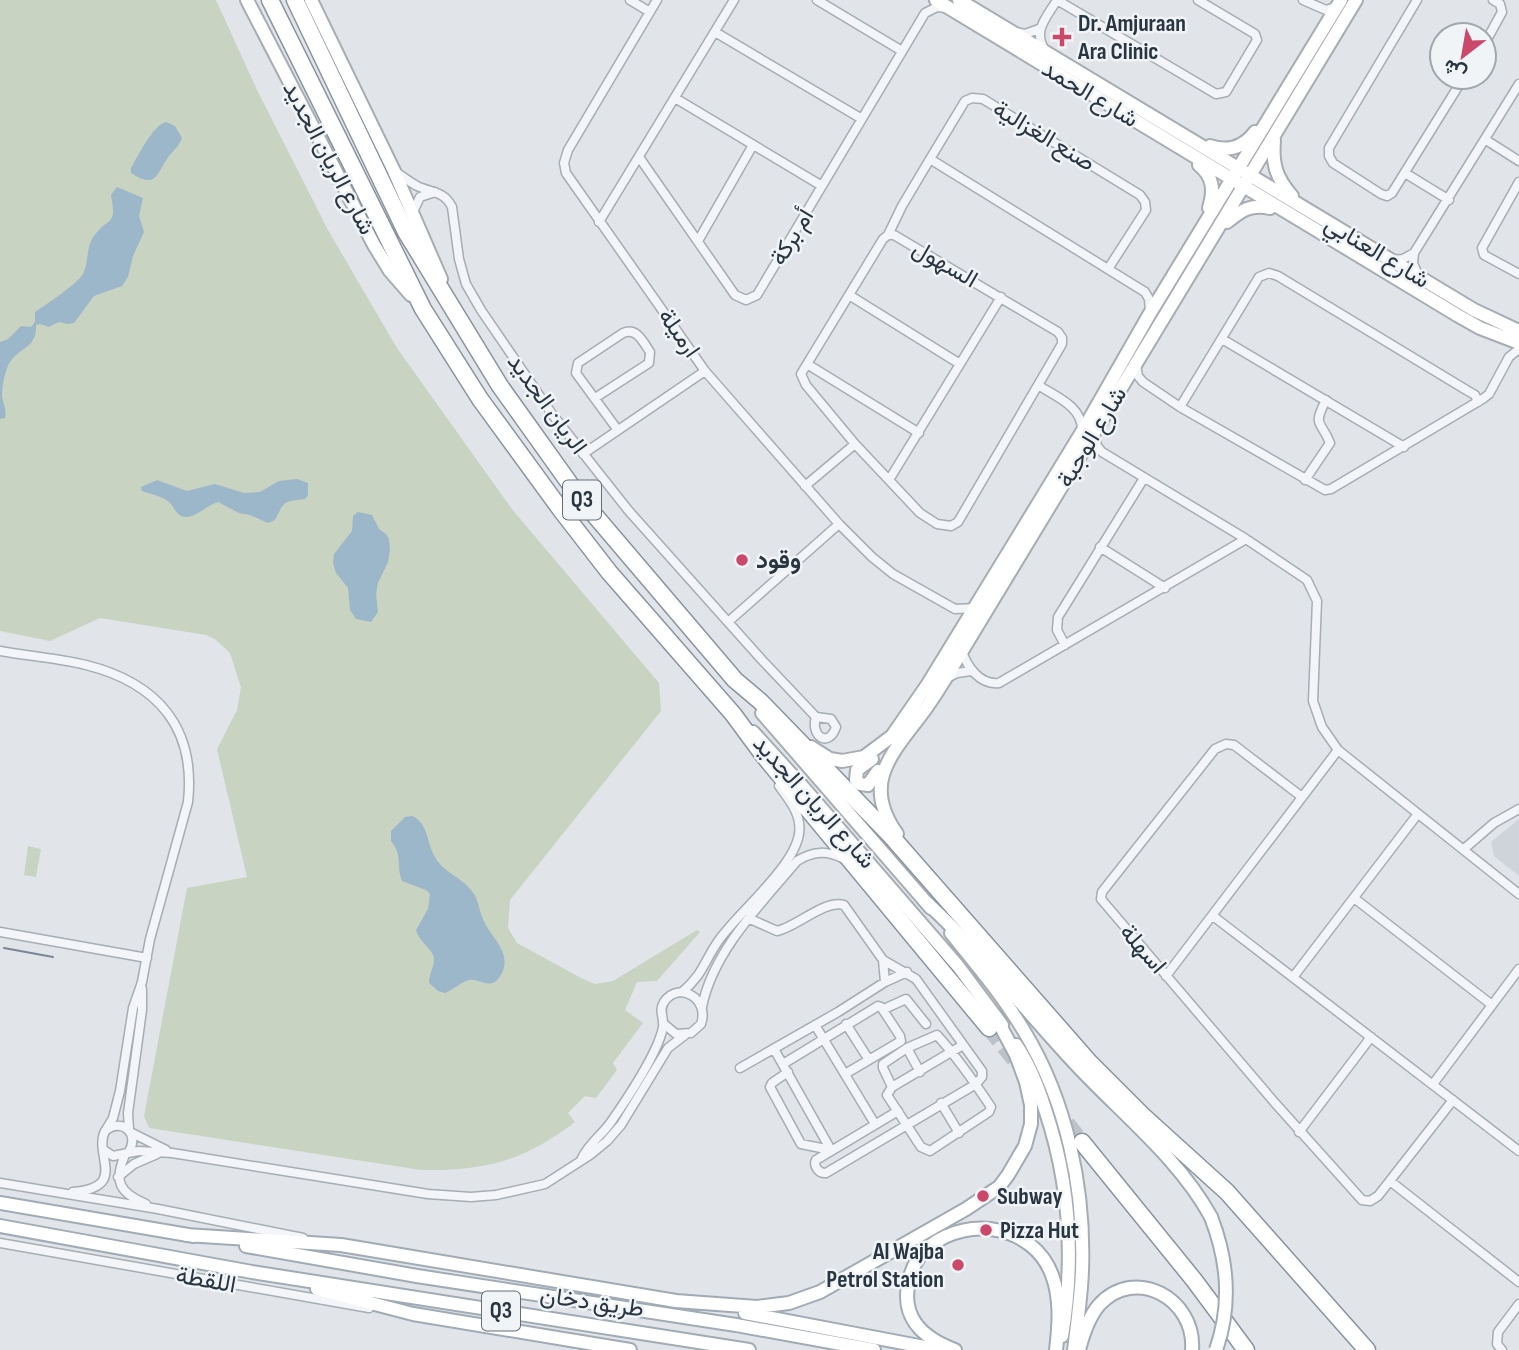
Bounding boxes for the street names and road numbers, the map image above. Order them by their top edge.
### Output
street label: شارع الحمد [1036,54,1144,135]
street label: شارع الريان الجديد [276,76,382,240]
street label: صنع الغزالية [987,94,1100,179]
street label: أم بركة [764,203,821,271]
street label: شارع العنابي [1317,209,1435,298]
street label: السهول [907,234,983,294]
street label: ارميلة [652,303,706,363]
street label: الريان الجديد [501,348,593,460]
street label: شارع الوجبة [1051,381,1134,493]
road number: Q3 [563,480,601,520]
street label: شارع الريان الجديد [746,729,881,875]
street label: اسهلة [1114,918,1172,980]
street label: اللقطة [174,1260,238,1300]
street label: طريق دخان [538,1280,646,1324]
road number: Q3 [482,1292,520,1330]

